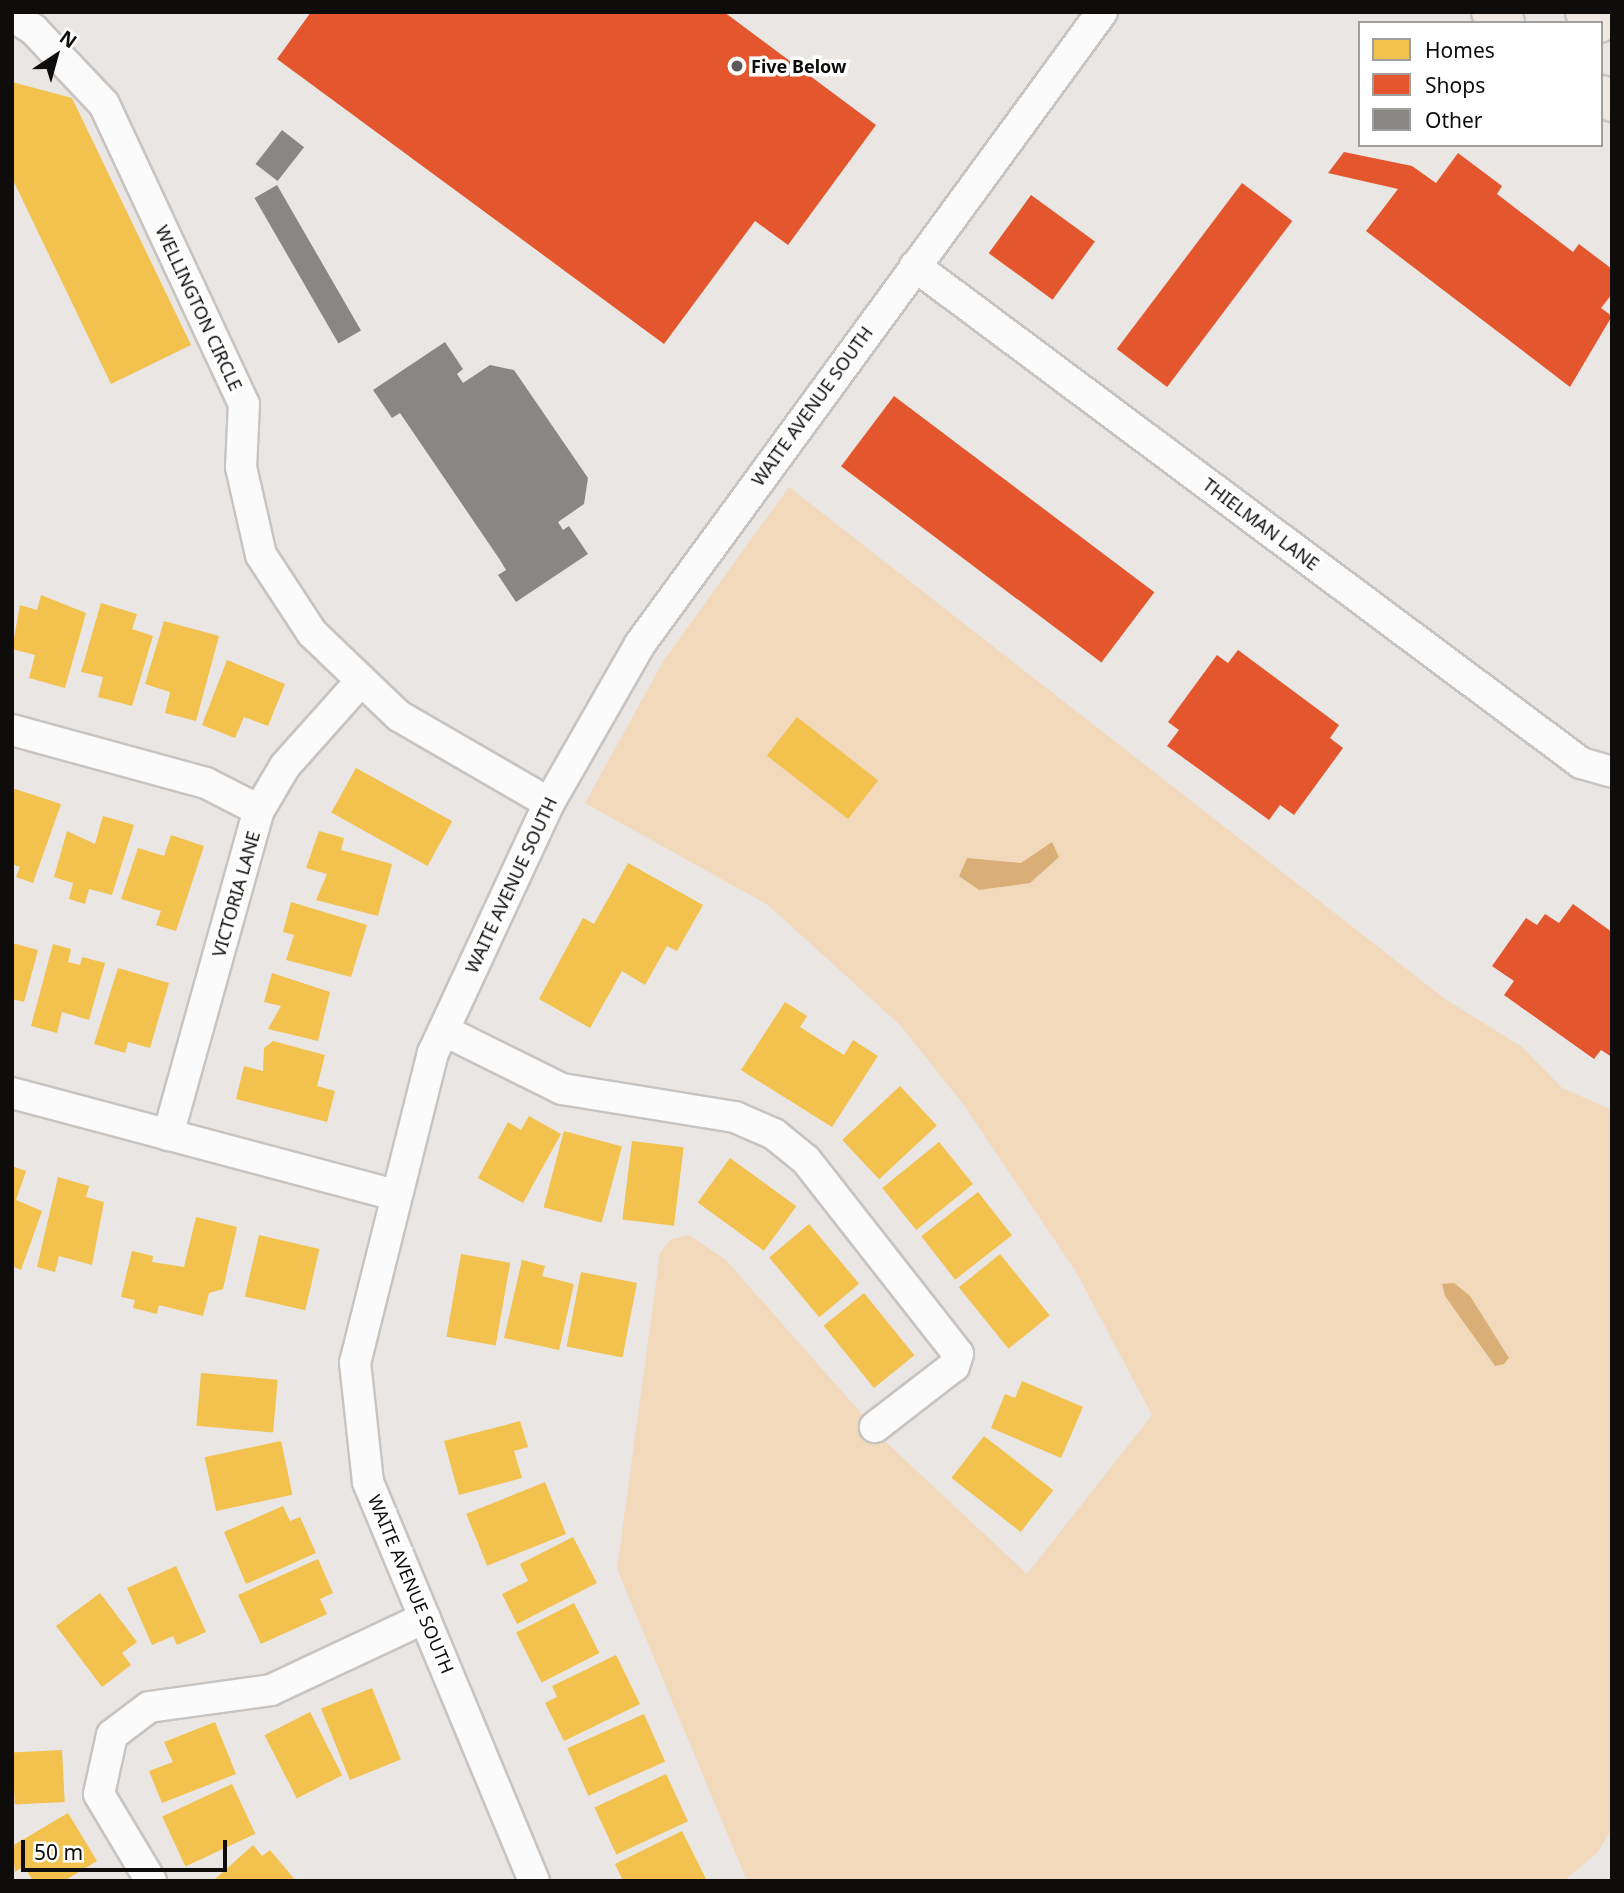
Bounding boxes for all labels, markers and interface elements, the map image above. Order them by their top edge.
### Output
north arrow [21,21,91,91]
legend [1358,21,1603,147]
text: N [54,24,82,54]
text: Homes [1425,36,1495,64]
place label: Five Below [751,55,846,77]
marker: Five Below [729,58,745,74]
text: Shops [1425,71,1485,99]
text: Other [1425,106,1482,134]
street label: WELLINGTON CIRCLE [151,222,247,394]
street label: WAITE AVENUE SOUTH [747,322,877,490]
street label: THIELMAN LANE [1199,473,1323,575]
street label: WAITE AVENUE SOUTH [461,793,561,977]
street label: VICTORIA LANE [208,828,264,960]
street label: WAITE AVENUE SOUTH [364,1491,458,1677]
scale bar [24,1826,231,1870]
text: 50 m [34,1838,83,1866]

